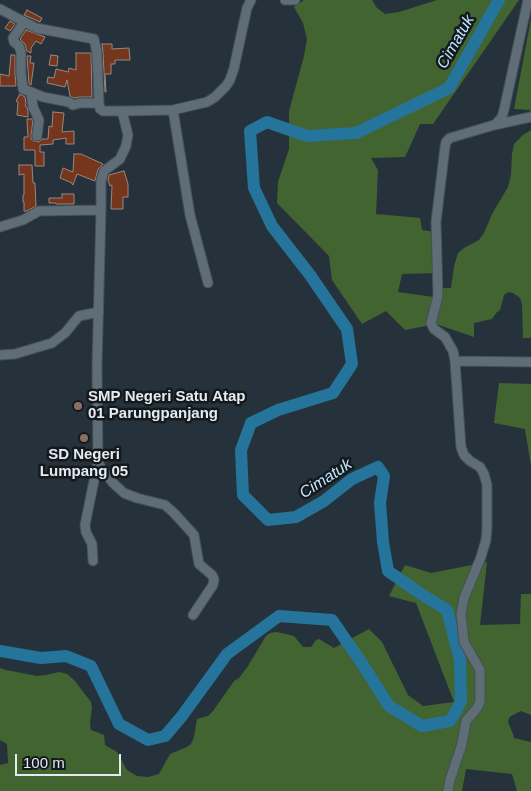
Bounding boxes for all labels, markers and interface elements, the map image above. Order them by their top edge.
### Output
water label: Cimatuk [433,12,479,72]
place label: SMP Negeri Satu Atap 01 Parungpanjang [88,388,246,423]
marker: SMP Negeri Satu Atap 01 Parungpanjang [72,400,84,412]
marker: SD Negeri Lumpang 05 [78,432,90,444]
place label: SD Negeri Lumpang 05 [40,446,128,481]
water label: Cimatuk [296,455,356,503]
scale bar [18,744,124,776]
text: 100 m [23,754,65,771]

